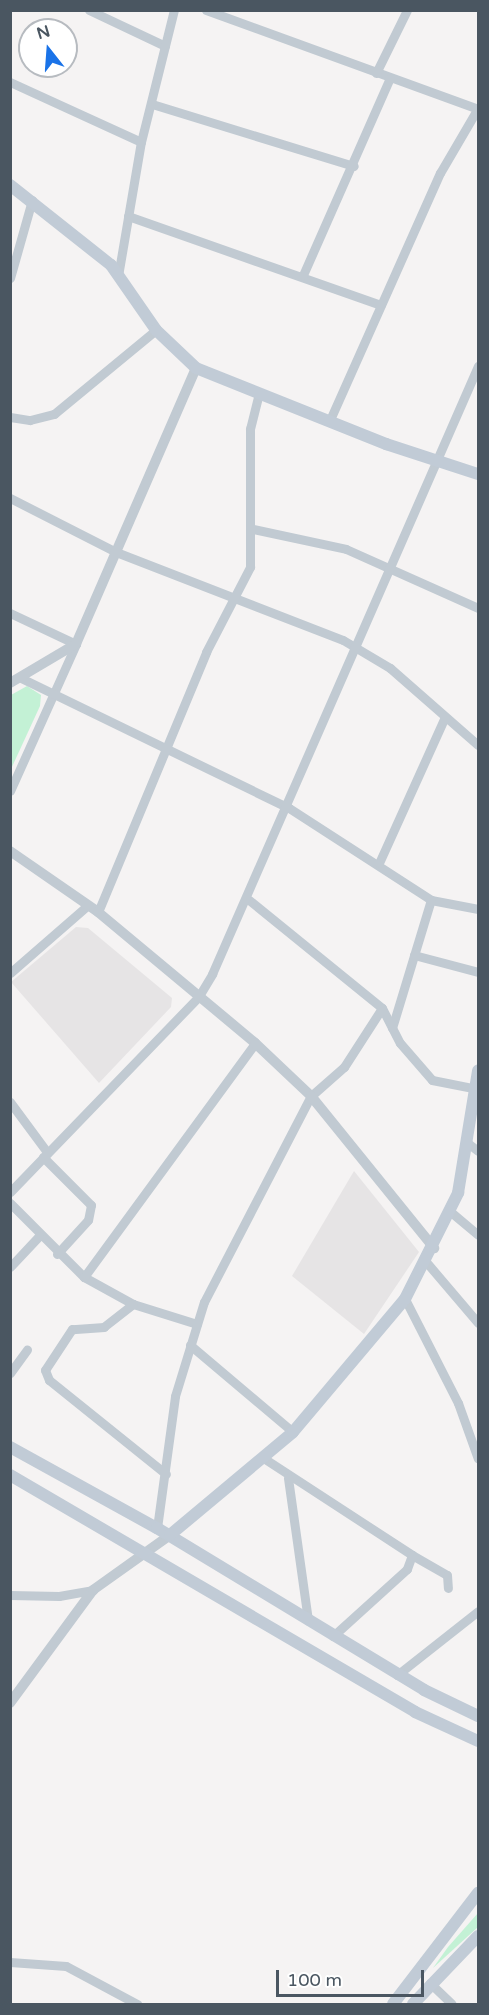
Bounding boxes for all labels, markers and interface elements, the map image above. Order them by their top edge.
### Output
north arrow [18,18,78,78]
text: N [34,21,52,44]
scale bar [279,1958,428,1996]
text: 100 m [287,1969,342,1991]

